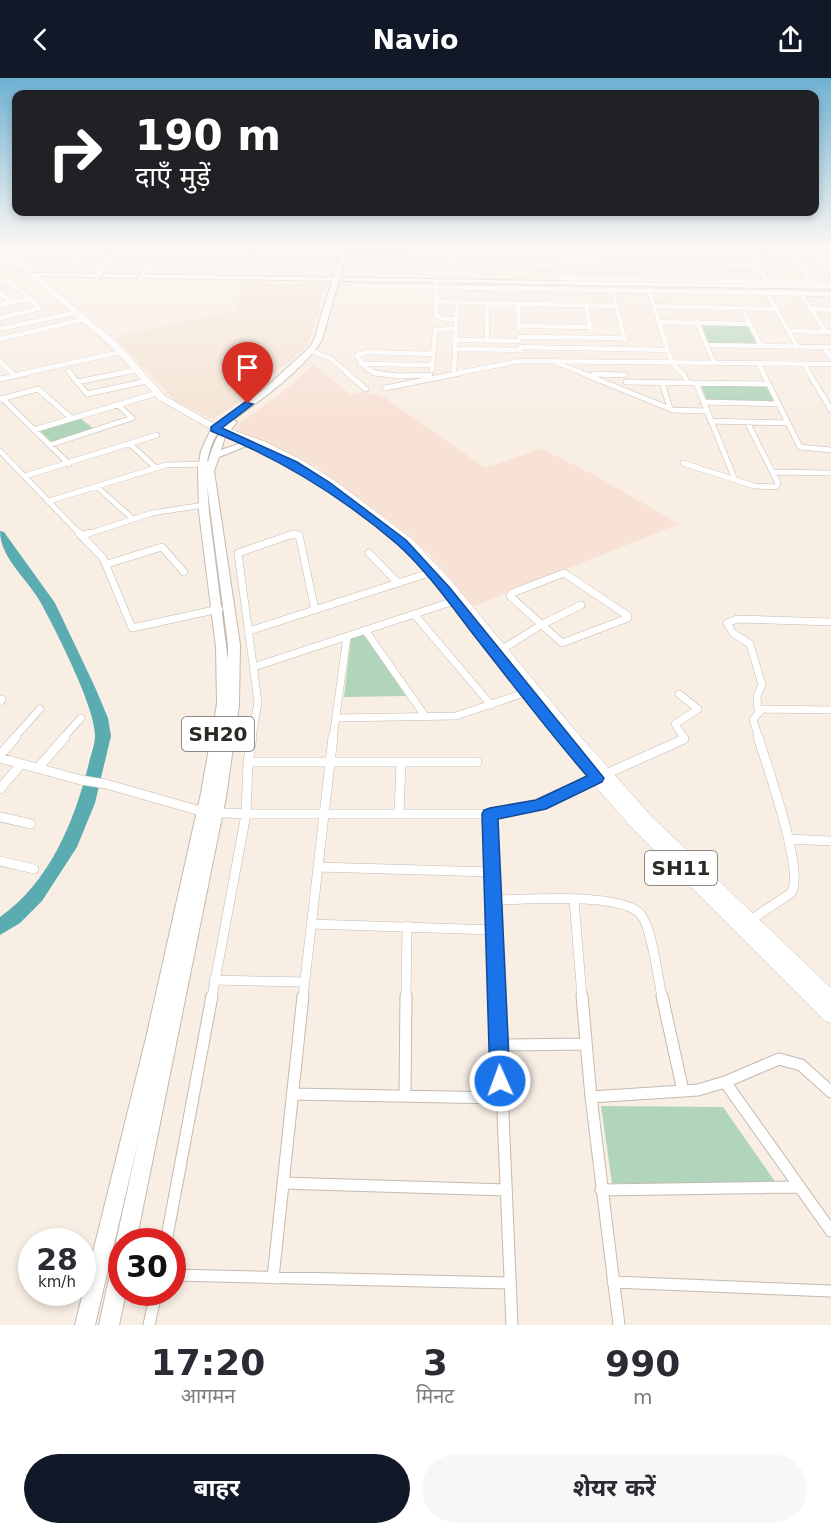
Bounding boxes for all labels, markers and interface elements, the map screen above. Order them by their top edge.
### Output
icon: back [24,23,57,56]
icon: share [774,23,807,56]
text: Navio [372,24,459,55]
text: 190 m [135,111,281,160]
icon: right [36,114,114,192]
text: दाएँ मुड़ें [135,161,210,192]
pin [222,342,273,404]
icon: arrive [231,351,264,384]
road number: SH20 [182,717,254,751]
road number: SH11 [645,851,717,885]
position arrow [468,1049,532,1113]
speed limit sign: 30 [108,1228,186,1306]
text: 28 [36,1242,78,1277]
text: km/h [38,1273,76,1291]
text: 17:20 [151,1342,265,1383]
text: 3 [423,1342,448,1383]
text: 990 [605,1343,680,1384]
text: आगमन [181,1384,235,1408]
text: मिनट [416,1384,454,1408]
text: m [633,1385,652,1409]
button: बाहर [24,1454,410,1523]
button: शेयर करें [422,1454,807,1523]

